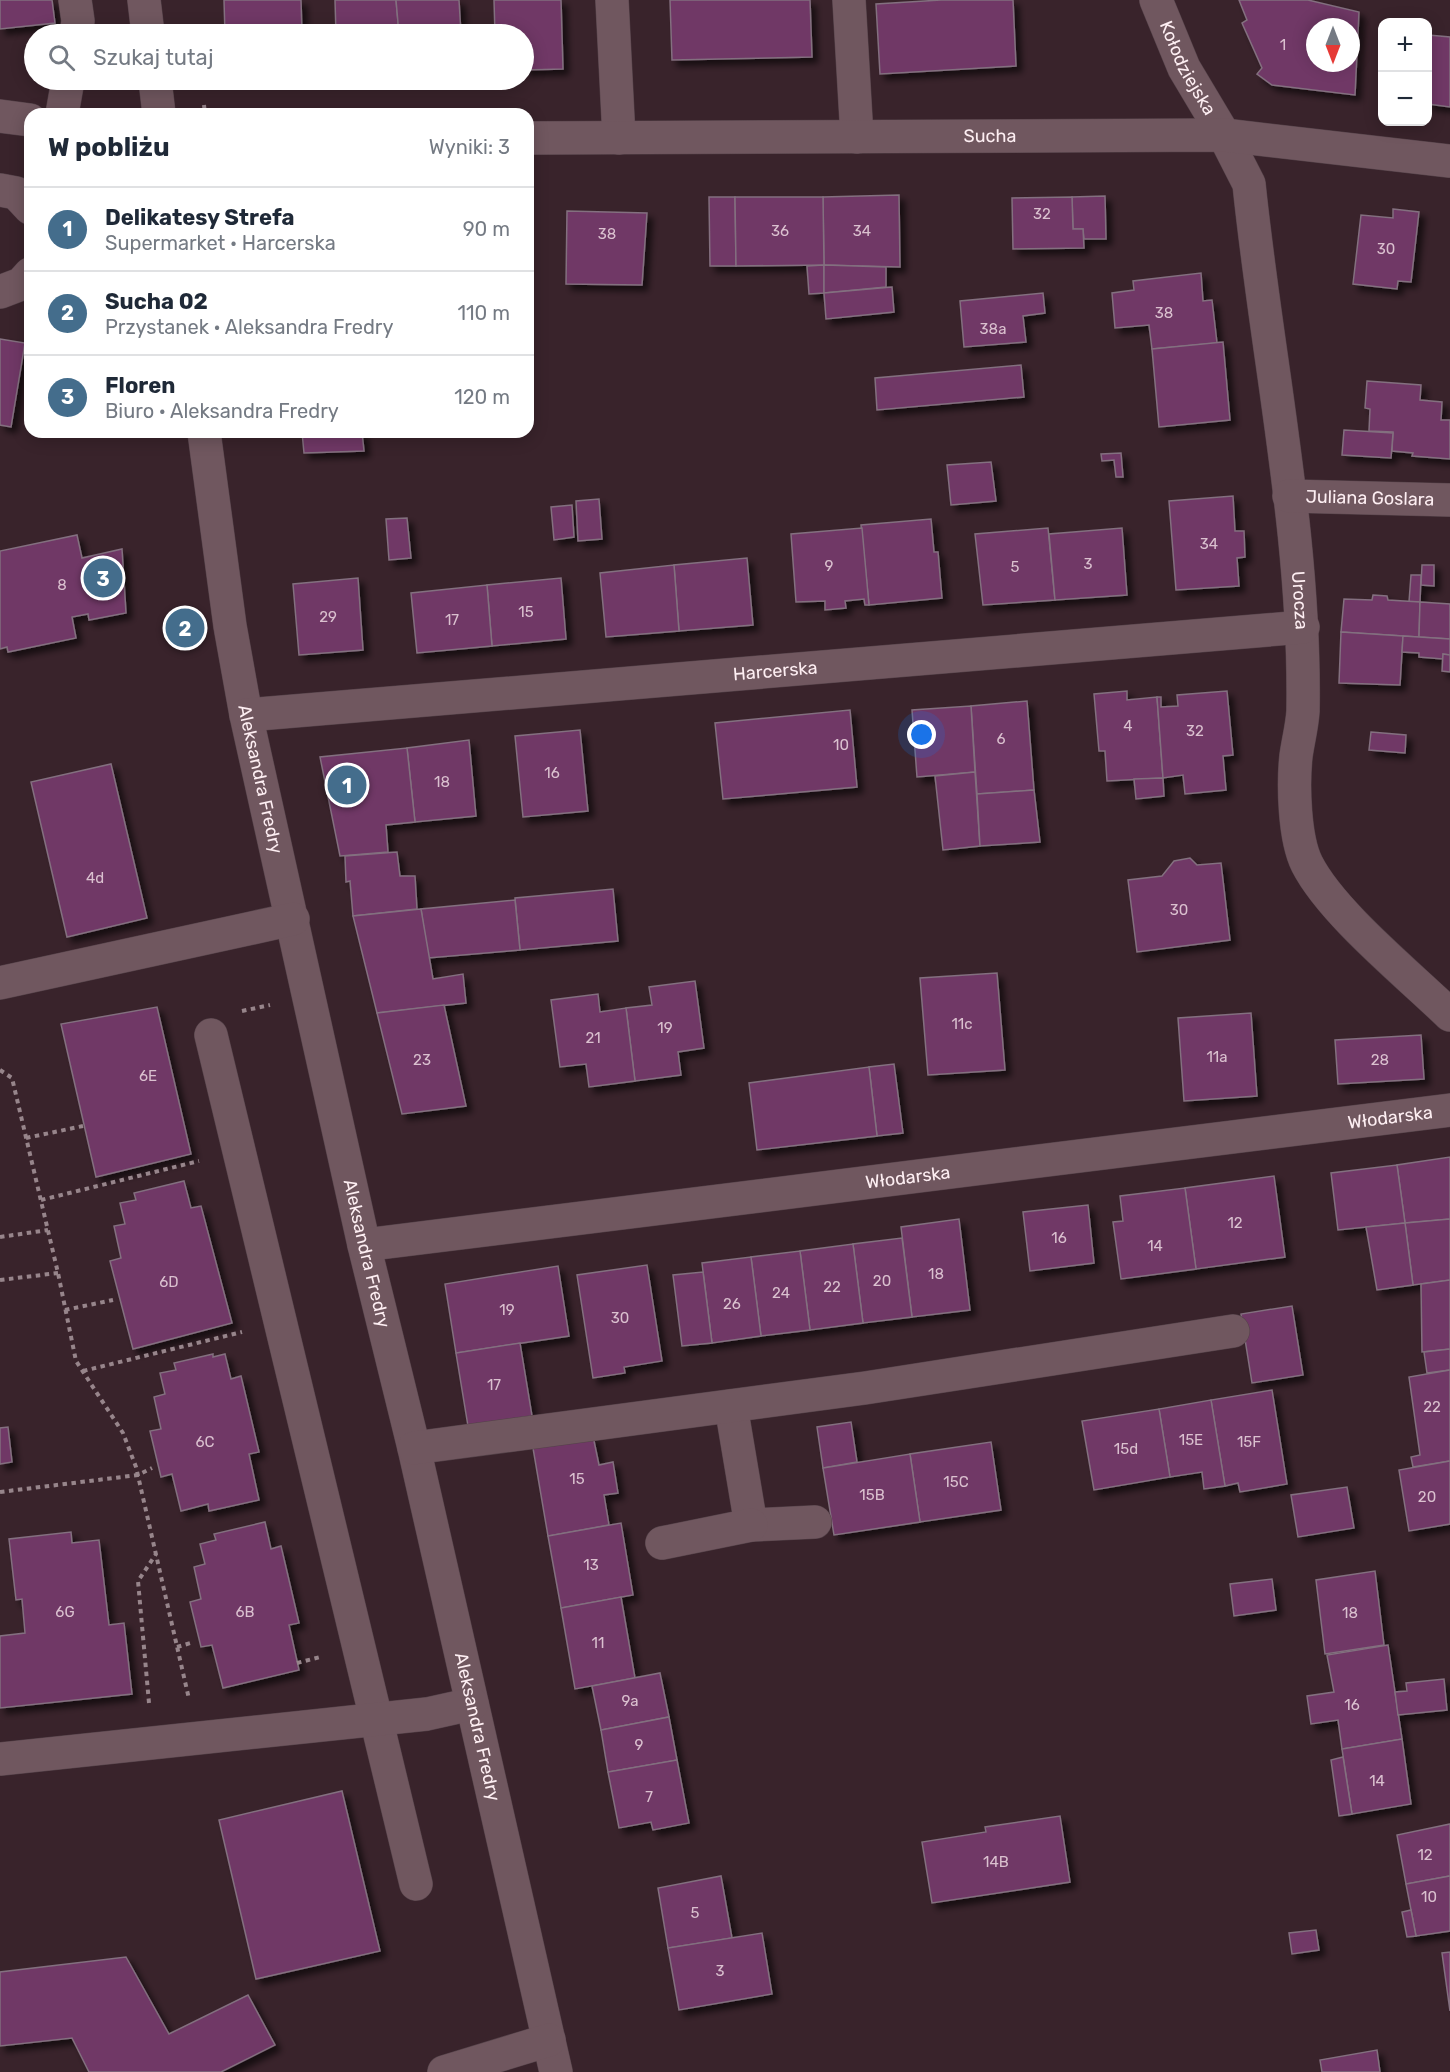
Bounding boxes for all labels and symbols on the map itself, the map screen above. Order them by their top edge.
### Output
street label: Kołodziejska [1155,17,1221,119]
north arrow [1306,18,1360,72]
house number: 1 [1280,36,1286,54]
street label: Sucha [964,125,1016,147]
house number: 32 [1033,205,1051,223]
house number: 36 [771,222,789,240]
house number: 34 [853,222,871,240]
house number: 38 [598,225,616,243]
house number: 30 [1377,240,1395,258]
house number: 38 [1155,304,1173,322]
house number: 38a [980,320,1006,338]
street label: Juliana Goslara [1305,485,1435,511]
house number: 34 [1200,535,1218,553]
house number: 3 [1083,555,1093,573]
pin: 3 [84,556,122,600]
house number: 9 [825,557,834,575]
house number: 5 [1011,558,1020,576]
street label: Urocza [1287,570,1313,630]
house number: 8 [57,576,67,594]
house number: 15 [518,603,534,621]
pin: 2 [166,606,204,650]
house number: 29 [319,608,337,626]
house number: 17 [445,611,459,629]
street label: Harcerska [732,656,818,685]
street label: Aleksandra Fredry [233,703,288,856]
house number: 4 [1123,717,1133,735]
your location [907,720,936,749]
house number: 32 [1186,722,1204,740]
house number: 6 [996,730,1006,748]
house number: 10 [833,736,849,754]
pin: 1 [328,762,366,808]
house number: 16 [544,764,560,782]
house number: 18 [434,773,450,791]
house number: 4d [86,869,104,887]
house number: 30 [1170,901,1188,919]
house number: 11c [951,1015,973,1033]
house number: 19 [657,1019,673,1037]
house number: 21 [585,1029,601,1047]
house number: 11a [1206,1048,1228,1066]
house number: 23 [413,1051,431,1069]
house number: 28 [1371,1051,1389,1069]
house number: 6E [139,1067,157,1085]
street label: Włodarska [1346,1101,1434,1134]
street label: Włodarska [864,1161,952,1194]
street label: Aleksandra Fredry [339,1177,395,1330]
house number: 12 [1227,1214,1243,1232]
house number: 16 [1051,1229,1067,1247]
house number: 14 [1147,1237,1163,1255]
house number: 18 [928,1265,944,1283]
house number: 20 [873,1272,891,1290]
house number: 6D [159,1273,179,1291]
house number: 22 [823,1278,841,1296]
house number: 24 [772,1284,790,1302]
house number: 26 [723,1295,741,1313]
house number: 19 [499,1301,515,1319]
house number: 30 [611,1309,629,1327]
house number: 17 [487,1376,501,1394]
house number: 22 [1423,1398,1441,1416]
house number: 15E [1179,1431,1203,1449]
house number: 6C [195,1433,215,1451]
house number: 15F [1237,1433,1261,1451]
house number: 15d [1114,1440,1138,1458]
house number: 15 [569,1470,585,1488]
house number: 15C [943,1473,969,1491]
house number: 15B [859,1486,885,1504]
house number: 20 [1418,1488,1436,1506]
house number: 13 [583,1556,599,1574]
house number: 6G [55,1603,75,1621]
house number: 6B [235,1603,255,1621]
house number: 18 [1342,1604,1358,1622]
house number: 11 [592,1634,604,1652]
street label: Aleksandra Fredry [450,1650,505,1803]
house number: 9a [621,1692,639,1710]
house number: 16 [1344,1696,1360,1714]
house number: 9 [635,1736,644,1754]
house number: 14 [1369,1772,1385,1790]
house number: 7 [645,1788,653,1806]
house number: 12 [1417,1846,1433,1864]
house number: 14B [983,1853,1009,1871]
house number: 10 [1421,1888,1437,1906]
house number: 5 [691,1904,700,1922]
house number: 3 [715,1962,725,1980]

